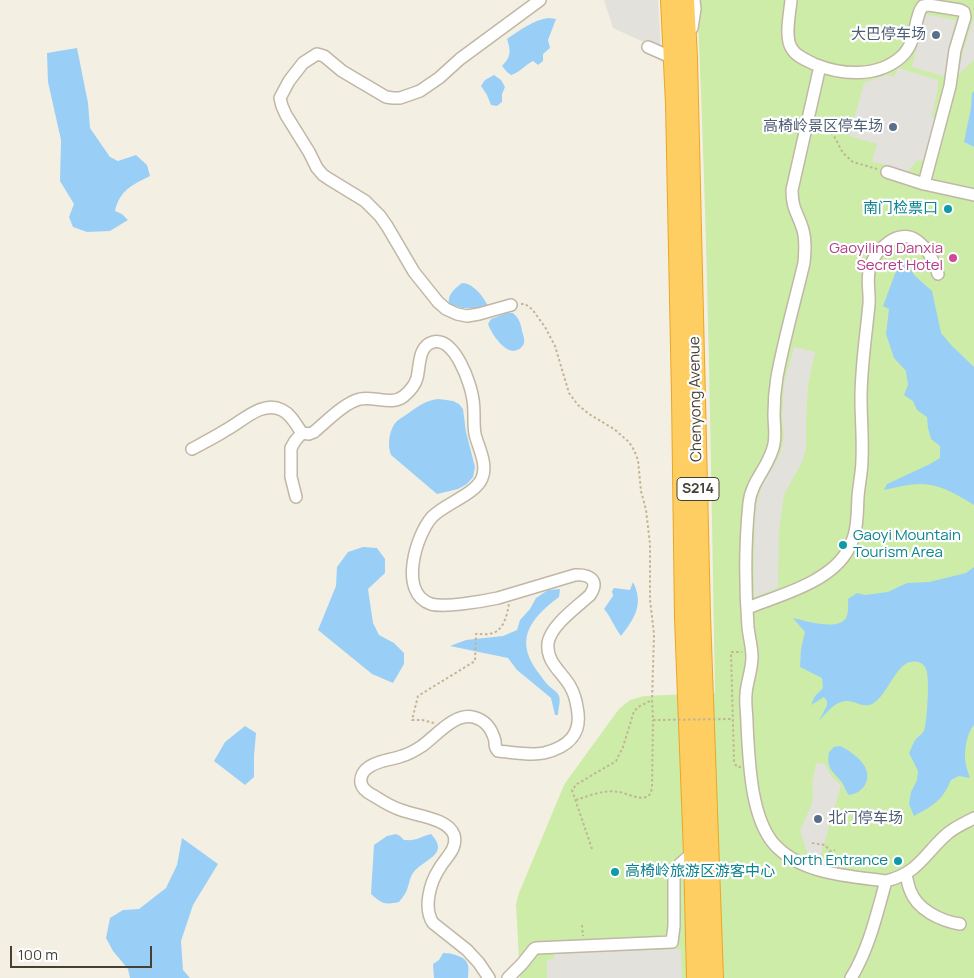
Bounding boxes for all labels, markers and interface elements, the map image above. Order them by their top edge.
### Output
place label: 大巴停车场 [851,26,926,44]
marker: 大巴停车场 [930,29,942,41]
place label: 高椅岭景区停车场 [763,118,883,136]
marker: 高椅岭景区停车场 [887,121,899,133]
place label: 南门检票口 [863,200,938,218]
marker: 南门检票口 [942,203,954,215]
place label: Gaoyiling Danxia Secret Hotel [829,240,943,275]
marker: Gaoyiling Danxia Secret Hotel [947,252,959,264]
street label: Chenyong Avenue [686,336,706,462]
road number: S214 [677,478,719,500]
place label: Gaoyi Mountain Tourism Area [853,527,961,562]
marker: Gaoyi Mountain Tourism Area [837,539,849,551]
place label: 北门停车场 [828,810,903,828]
marker: 北门停车场 [812,813,824,825]
place label: North Entrance [783,852,888,870]
marker: North Entrance [892,855,904,867]
place label: 高椅岭旅游区游客中心 [625,863,775,881]
marker: 高椅岭旅游区游客中心 [609,866,621,878]
scale bar [12,936,155,968]
text: 100 m [18,944,58,965]

